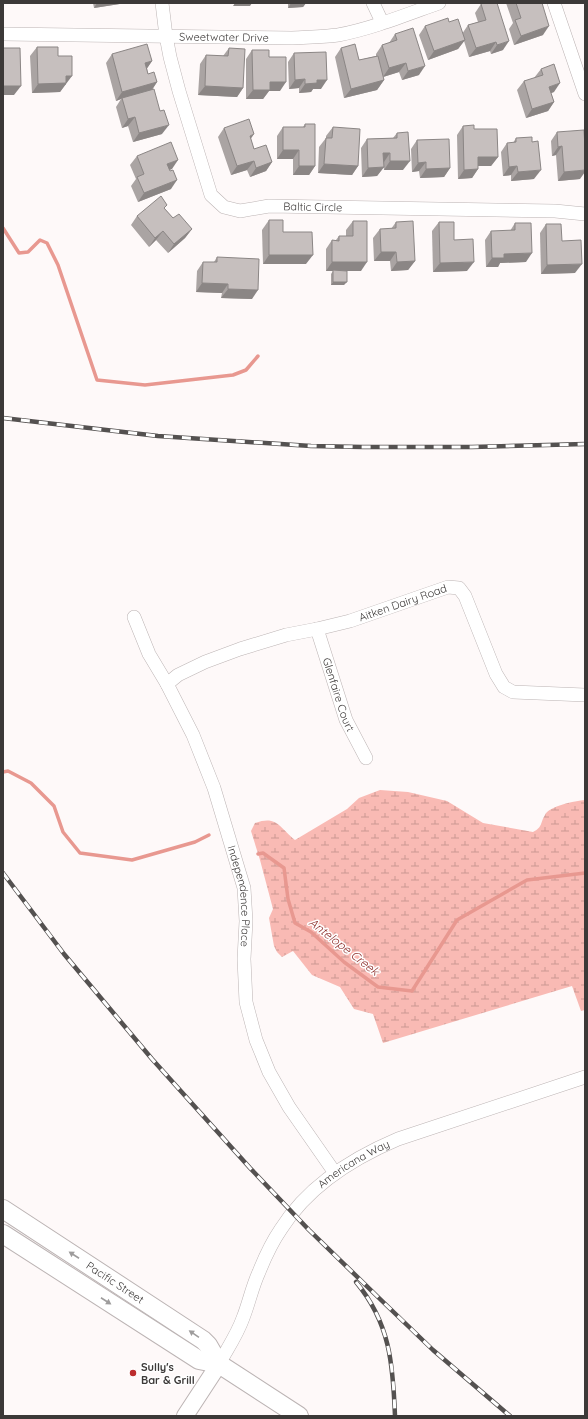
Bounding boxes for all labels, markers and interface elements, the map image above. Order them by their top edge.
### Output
street label: Sweetwater Drive [179,29,269,45]
street label: Baltic Circle [283,199,342,214]
street label: Aitken Dairy Road [357,581,449,624]
street label: Glenfaire Court [320,656,358,734]
street label: Independence Place [225,844,253,947]
water label: Antelope Creek [306,915,384,980]
street label: Americana Way [315,1137,392,1191]
one-way arrow [68,1252,80,1259]
street label: Pacific Street [83,1258,147,1307]
one-way arrow [101,1297,112,1305]
one-way arrow [189,1330,200,1338]
place label: Sully's Bar & Grill [141,1360,195,1387]
marker: Sully's Bar & Grill [128,1368,138,1378]

